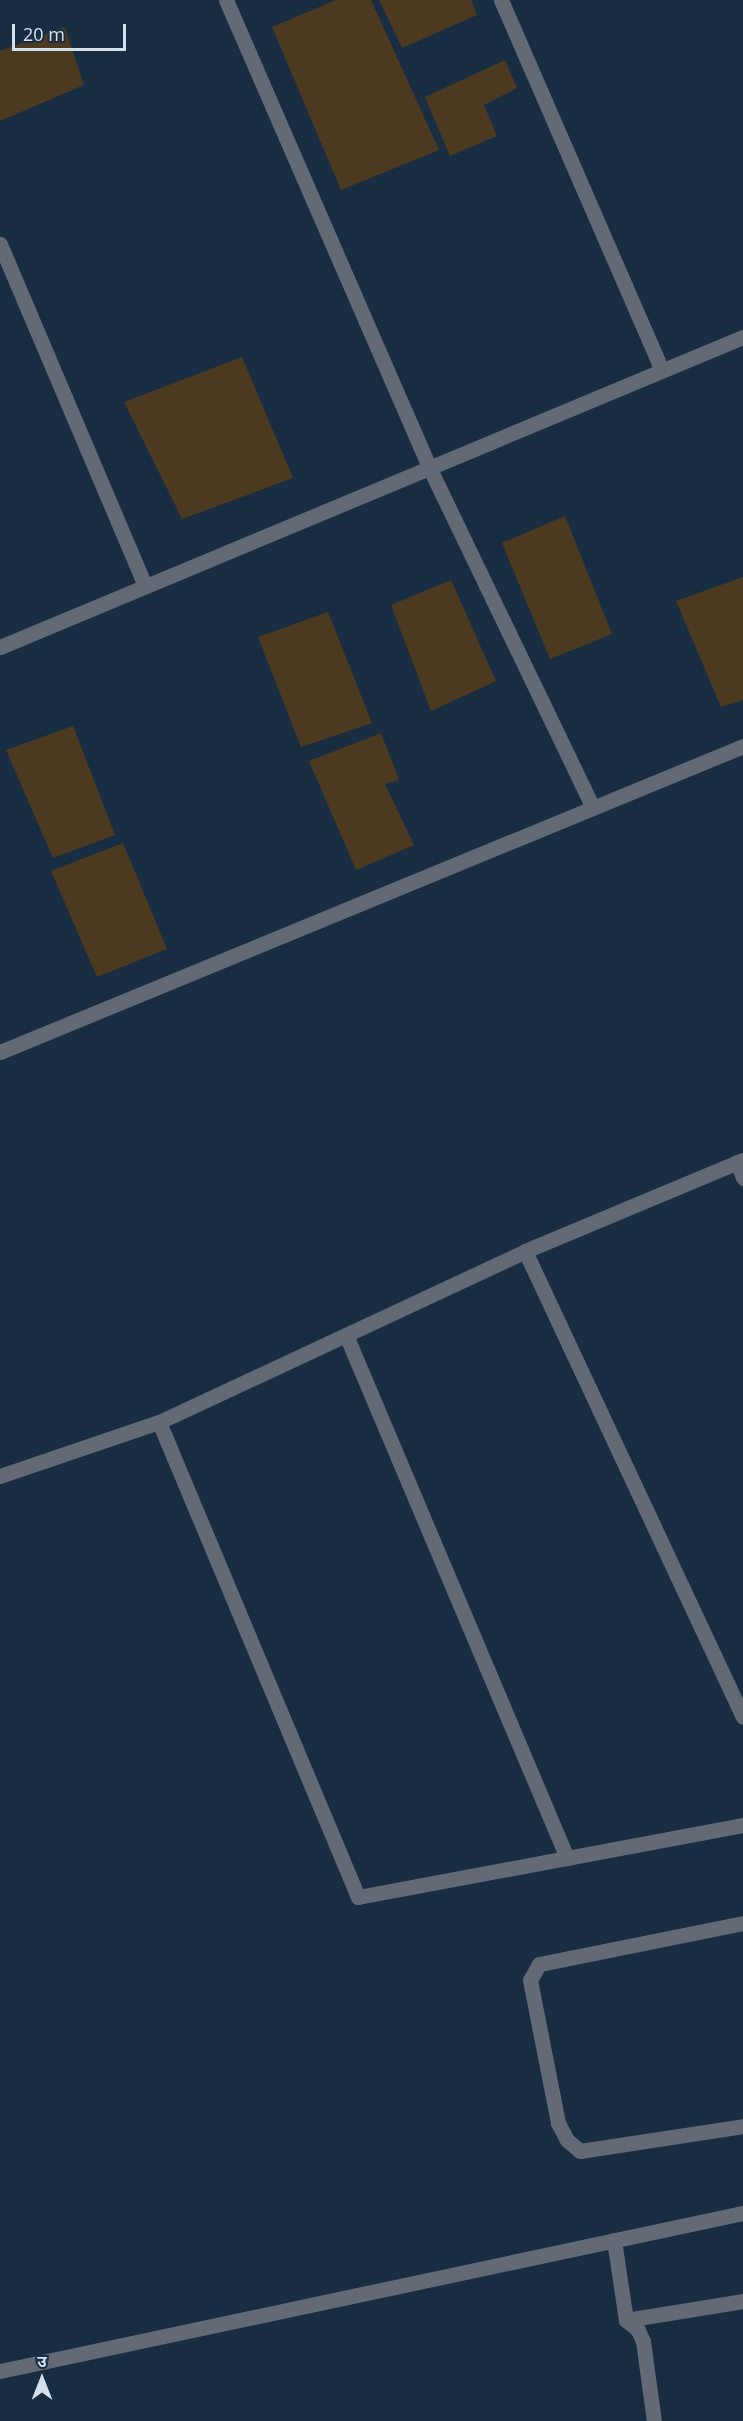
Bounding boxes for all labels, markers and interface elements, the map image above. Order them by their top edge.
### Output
scale bar [15,12,129,50]
text: 20 m [23,22,65,46]
north arrow [12,2349,72,2409]
text: उ [37,2350,47,2372]

